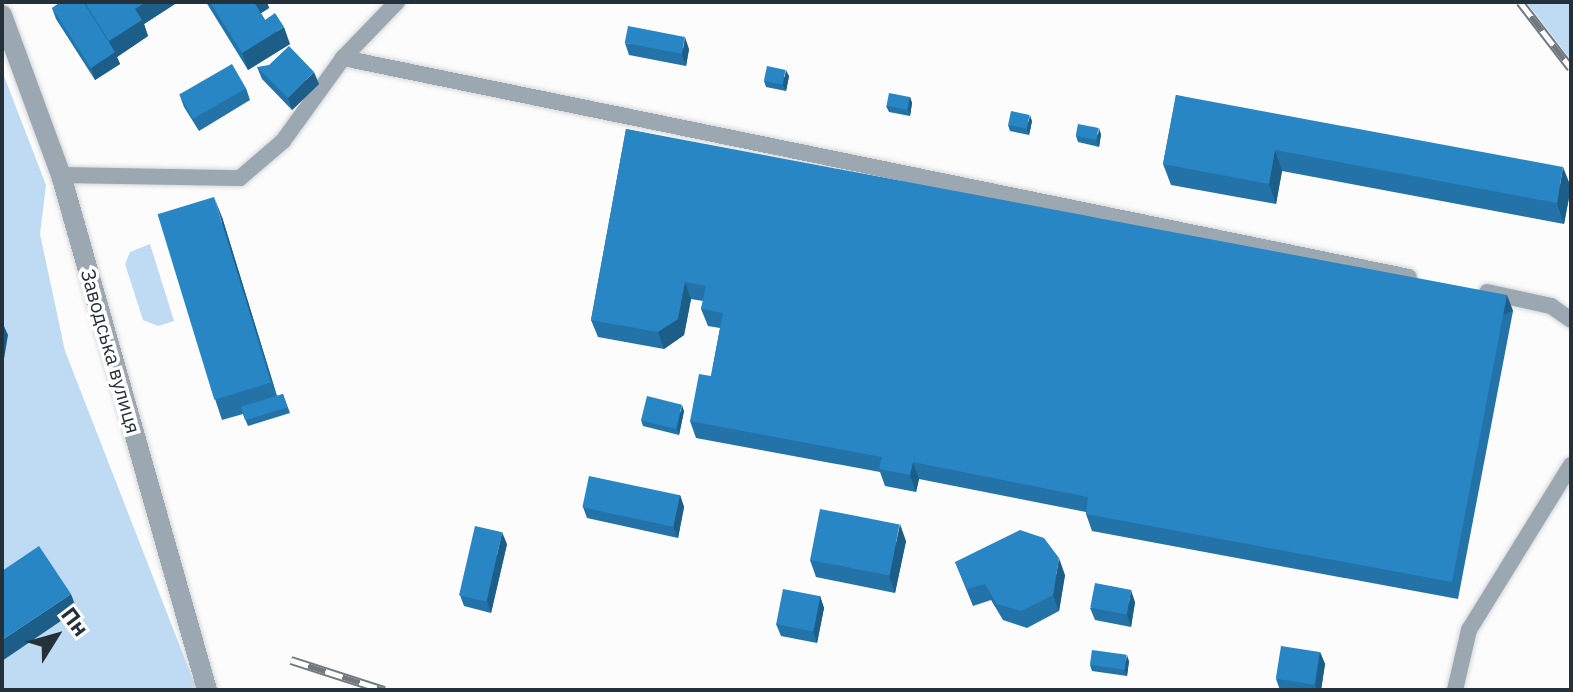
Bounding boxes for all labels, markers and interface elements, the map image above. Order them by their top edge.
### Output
street label: Заводська вулиця [76,266,146,436]
north arrow [16,596,96,676]
text: Пн [55,601,96,642]

